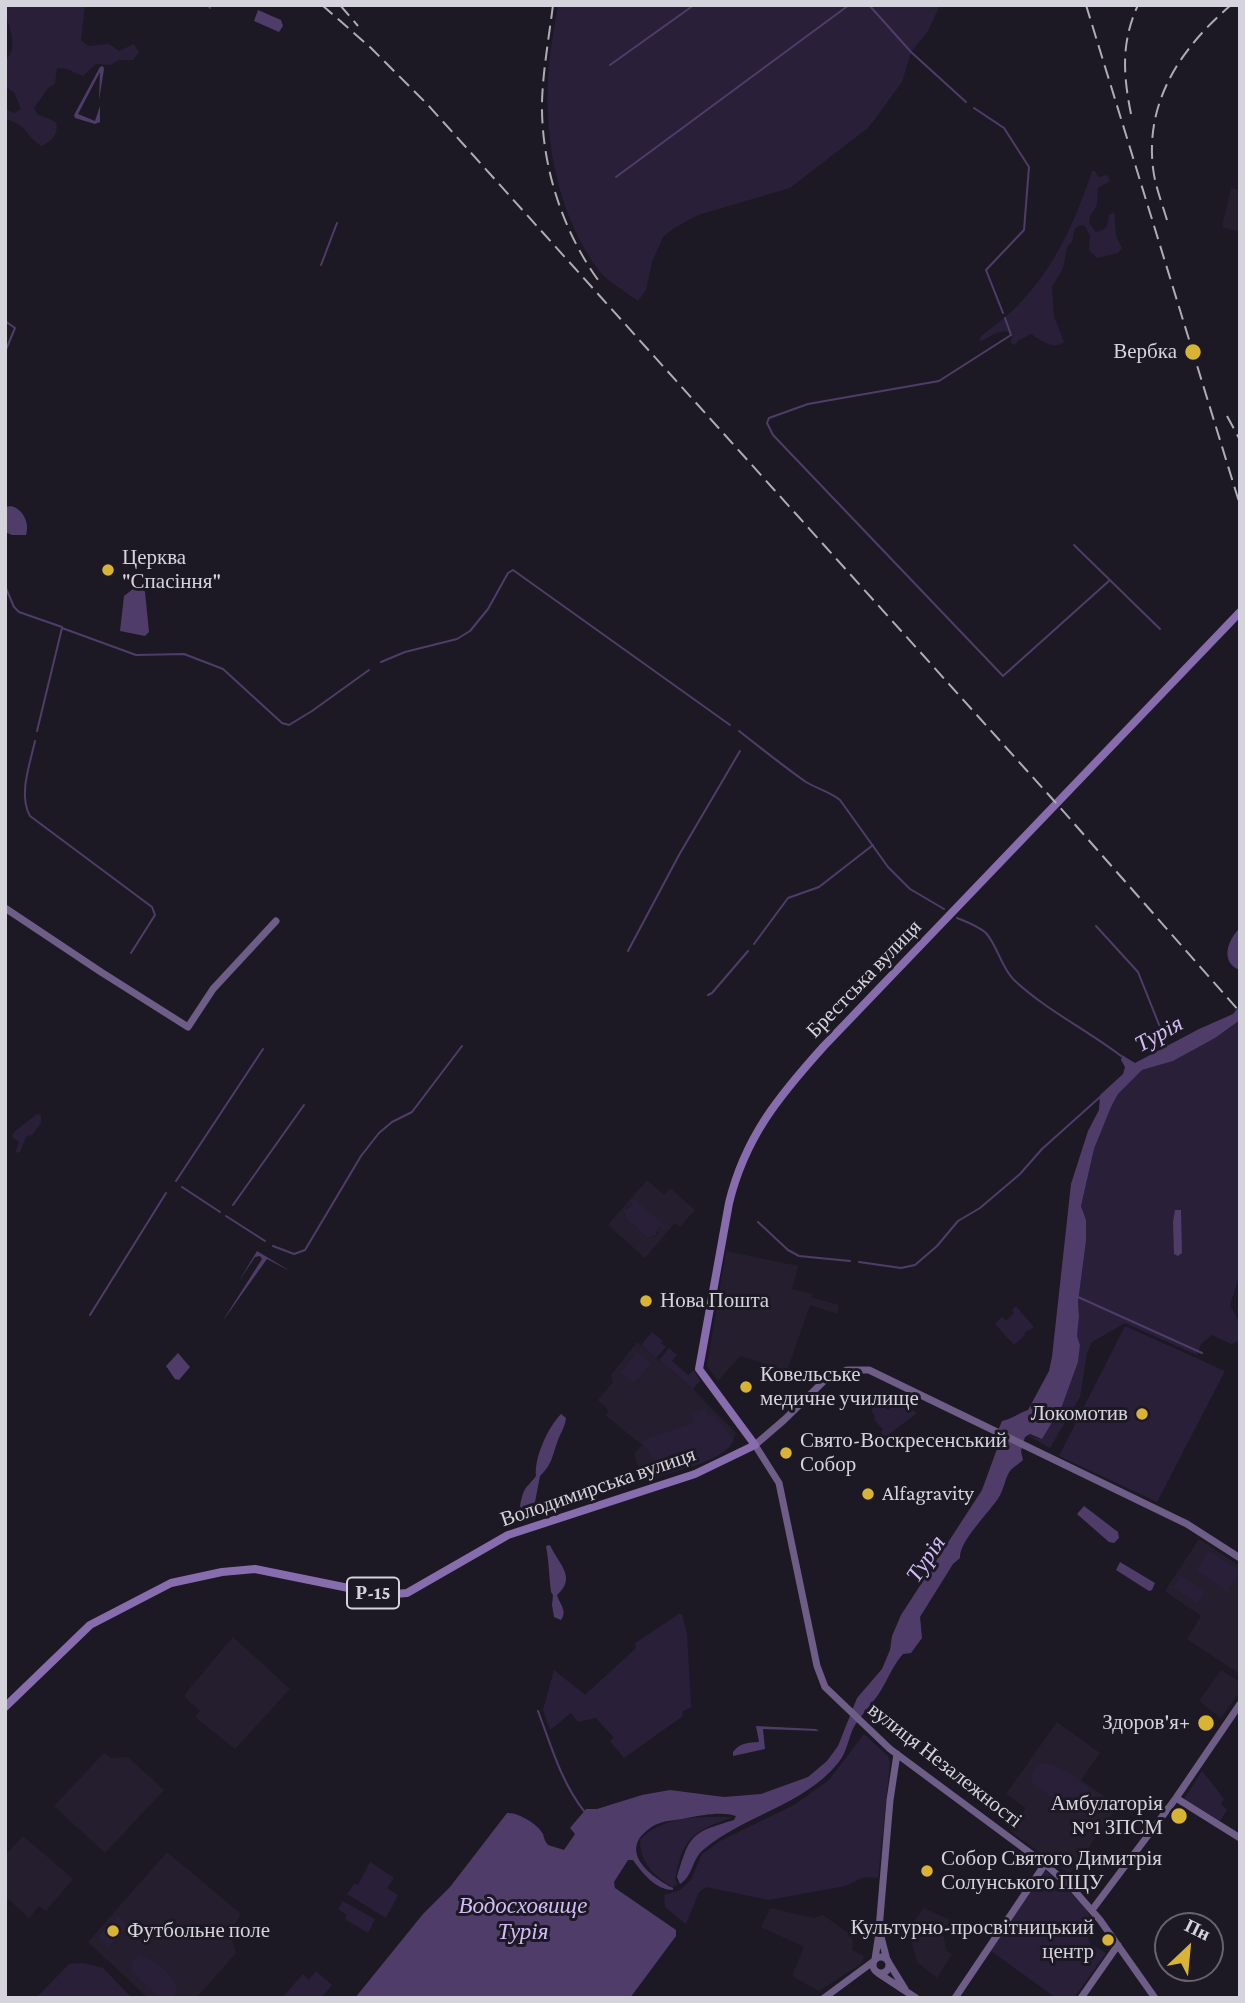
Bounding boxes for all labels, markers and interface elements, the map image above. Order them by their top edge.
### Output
place label: Вербка [1113,339,1177,365]
marker: Вербка [1183,342,1203,362]
place label: Церква "Спасіння" [122,545,221,595]
marker: Церква "Спасіння" [100,562,116,578]
street label: Брестська вулиця [801,915,927,1043]
water label: Турія [1130,1010,1188,1058]
place label: Нова Пошта [660,1288,769,1314]
marker: Нова Пошта [638,1293,654,1309]
place label: Ковельське медичне училище [760,1362,919,1412]
marker: Ковельське медичне училище [738,1379,754,1395]
place label: Локомотив [1031,1401,1128,1427]
marker: Локомотив [1134,1406,1150,1422]
place label: Свято-Воскресенський Собор [800,1428,1007,1478]
street label: Володимирська вулиця [497,1442,699,1532]
marker: Свято-Воскресенський Собор [778,1445,794,1461]
place label: Alfagravity [882,1481,974,1507]
marker: Alfagravity [860,1486,876,1502]
water label: Турія [900,1530,952,1588]
road number: Р-15 [347,1578,399,1609]
street label: вулиця Незалежності [863,1697,1027,1833]
place label: Здоров'я+ [1102,1710,1190,1736]
marker: Здоров'я+ [1196,1713,1216,1733]
place label: Амбулаторія №1 ЗПСМ [1050,1791,1163,1841]
marker: Амбулаторія №1 ЗПСМ [1169,1806,1189,1826]
place label: Собор Святого Димитрія Солунського ПЦУ [941,1846,1162,1896]
marker: Собор Святого Димитрія Солунського ПЦУ [919,1863,935,1879]
water label: Водосховище Турія [458,1892,588,1946]
north arrow [1154,1912,1224,1982]
text: Пн [1181,1914,1214,1945]
place label: Культурно-просвітницький центр [850,1915,1094,1965]
place label: Футбольне поле [127,1918,270,1944]
marker: Футбольне поле [105,1923,121,1939]
marker: Культурно-просвітницький центр [1100,1932,1116,1948]

